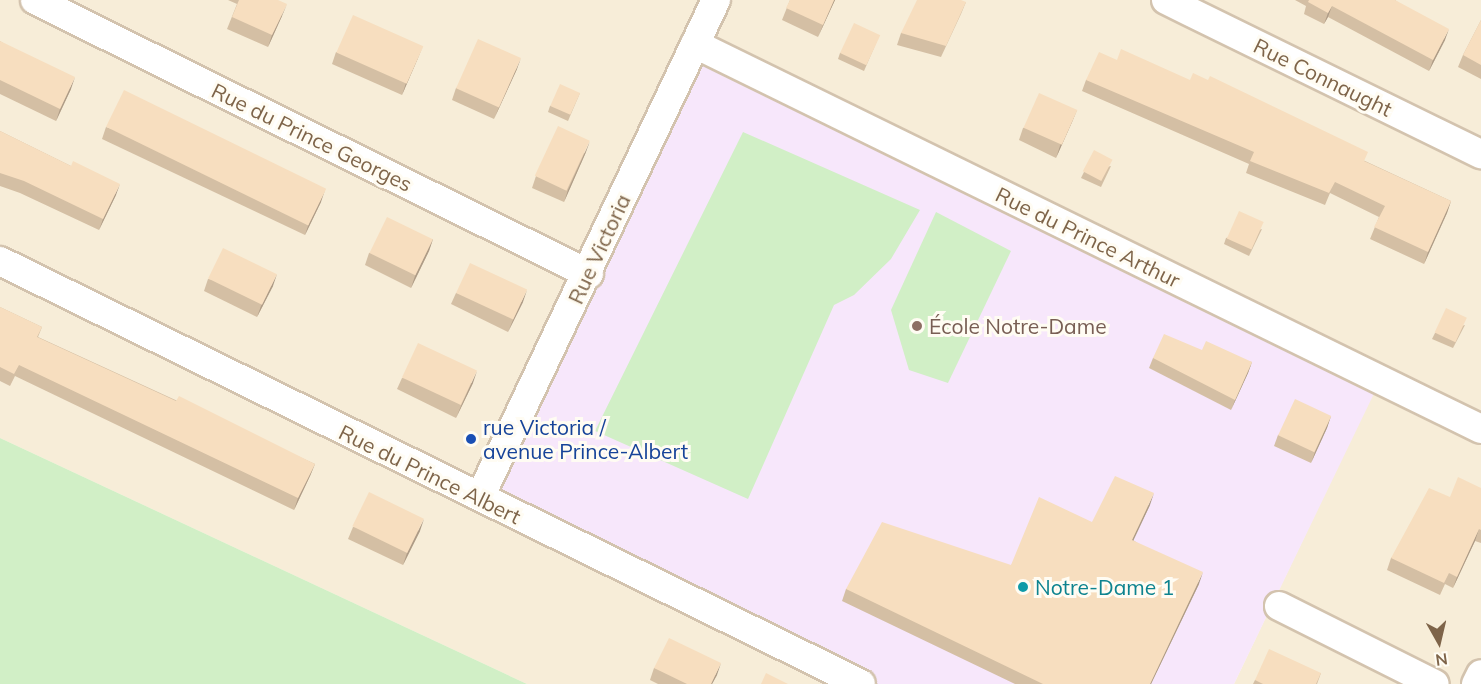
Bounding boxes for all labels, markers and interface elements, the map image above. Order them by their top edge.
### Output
street label: Rue Connaught [1250,33,1396,121]
street label: Rue du Prince Georges [208,77,416,197]
street label: Rue du Prince Arthur [992,181,1184,293]
street label: Rue Victoria [563,190,635,308]
place label: École Notre-Dame [929,313,1107,339]
marker: École Notre-Dame [910,319,924,333]
place label: rue Victoria / avenue Prince-Albert [483,414,688,464]
street label: Rue du Prince Albert [335,419,525,529]
marker: rue Victoria / avenue Prince-Albert [464,432,478,446]
place label: Notre-Dame 1 [1035,574,1174,600]
marker: Notre-Dame 1 [1016,580,1030,594]
north arrow [1409,612,1469,672]
text: N [1434,649,1449,671]

